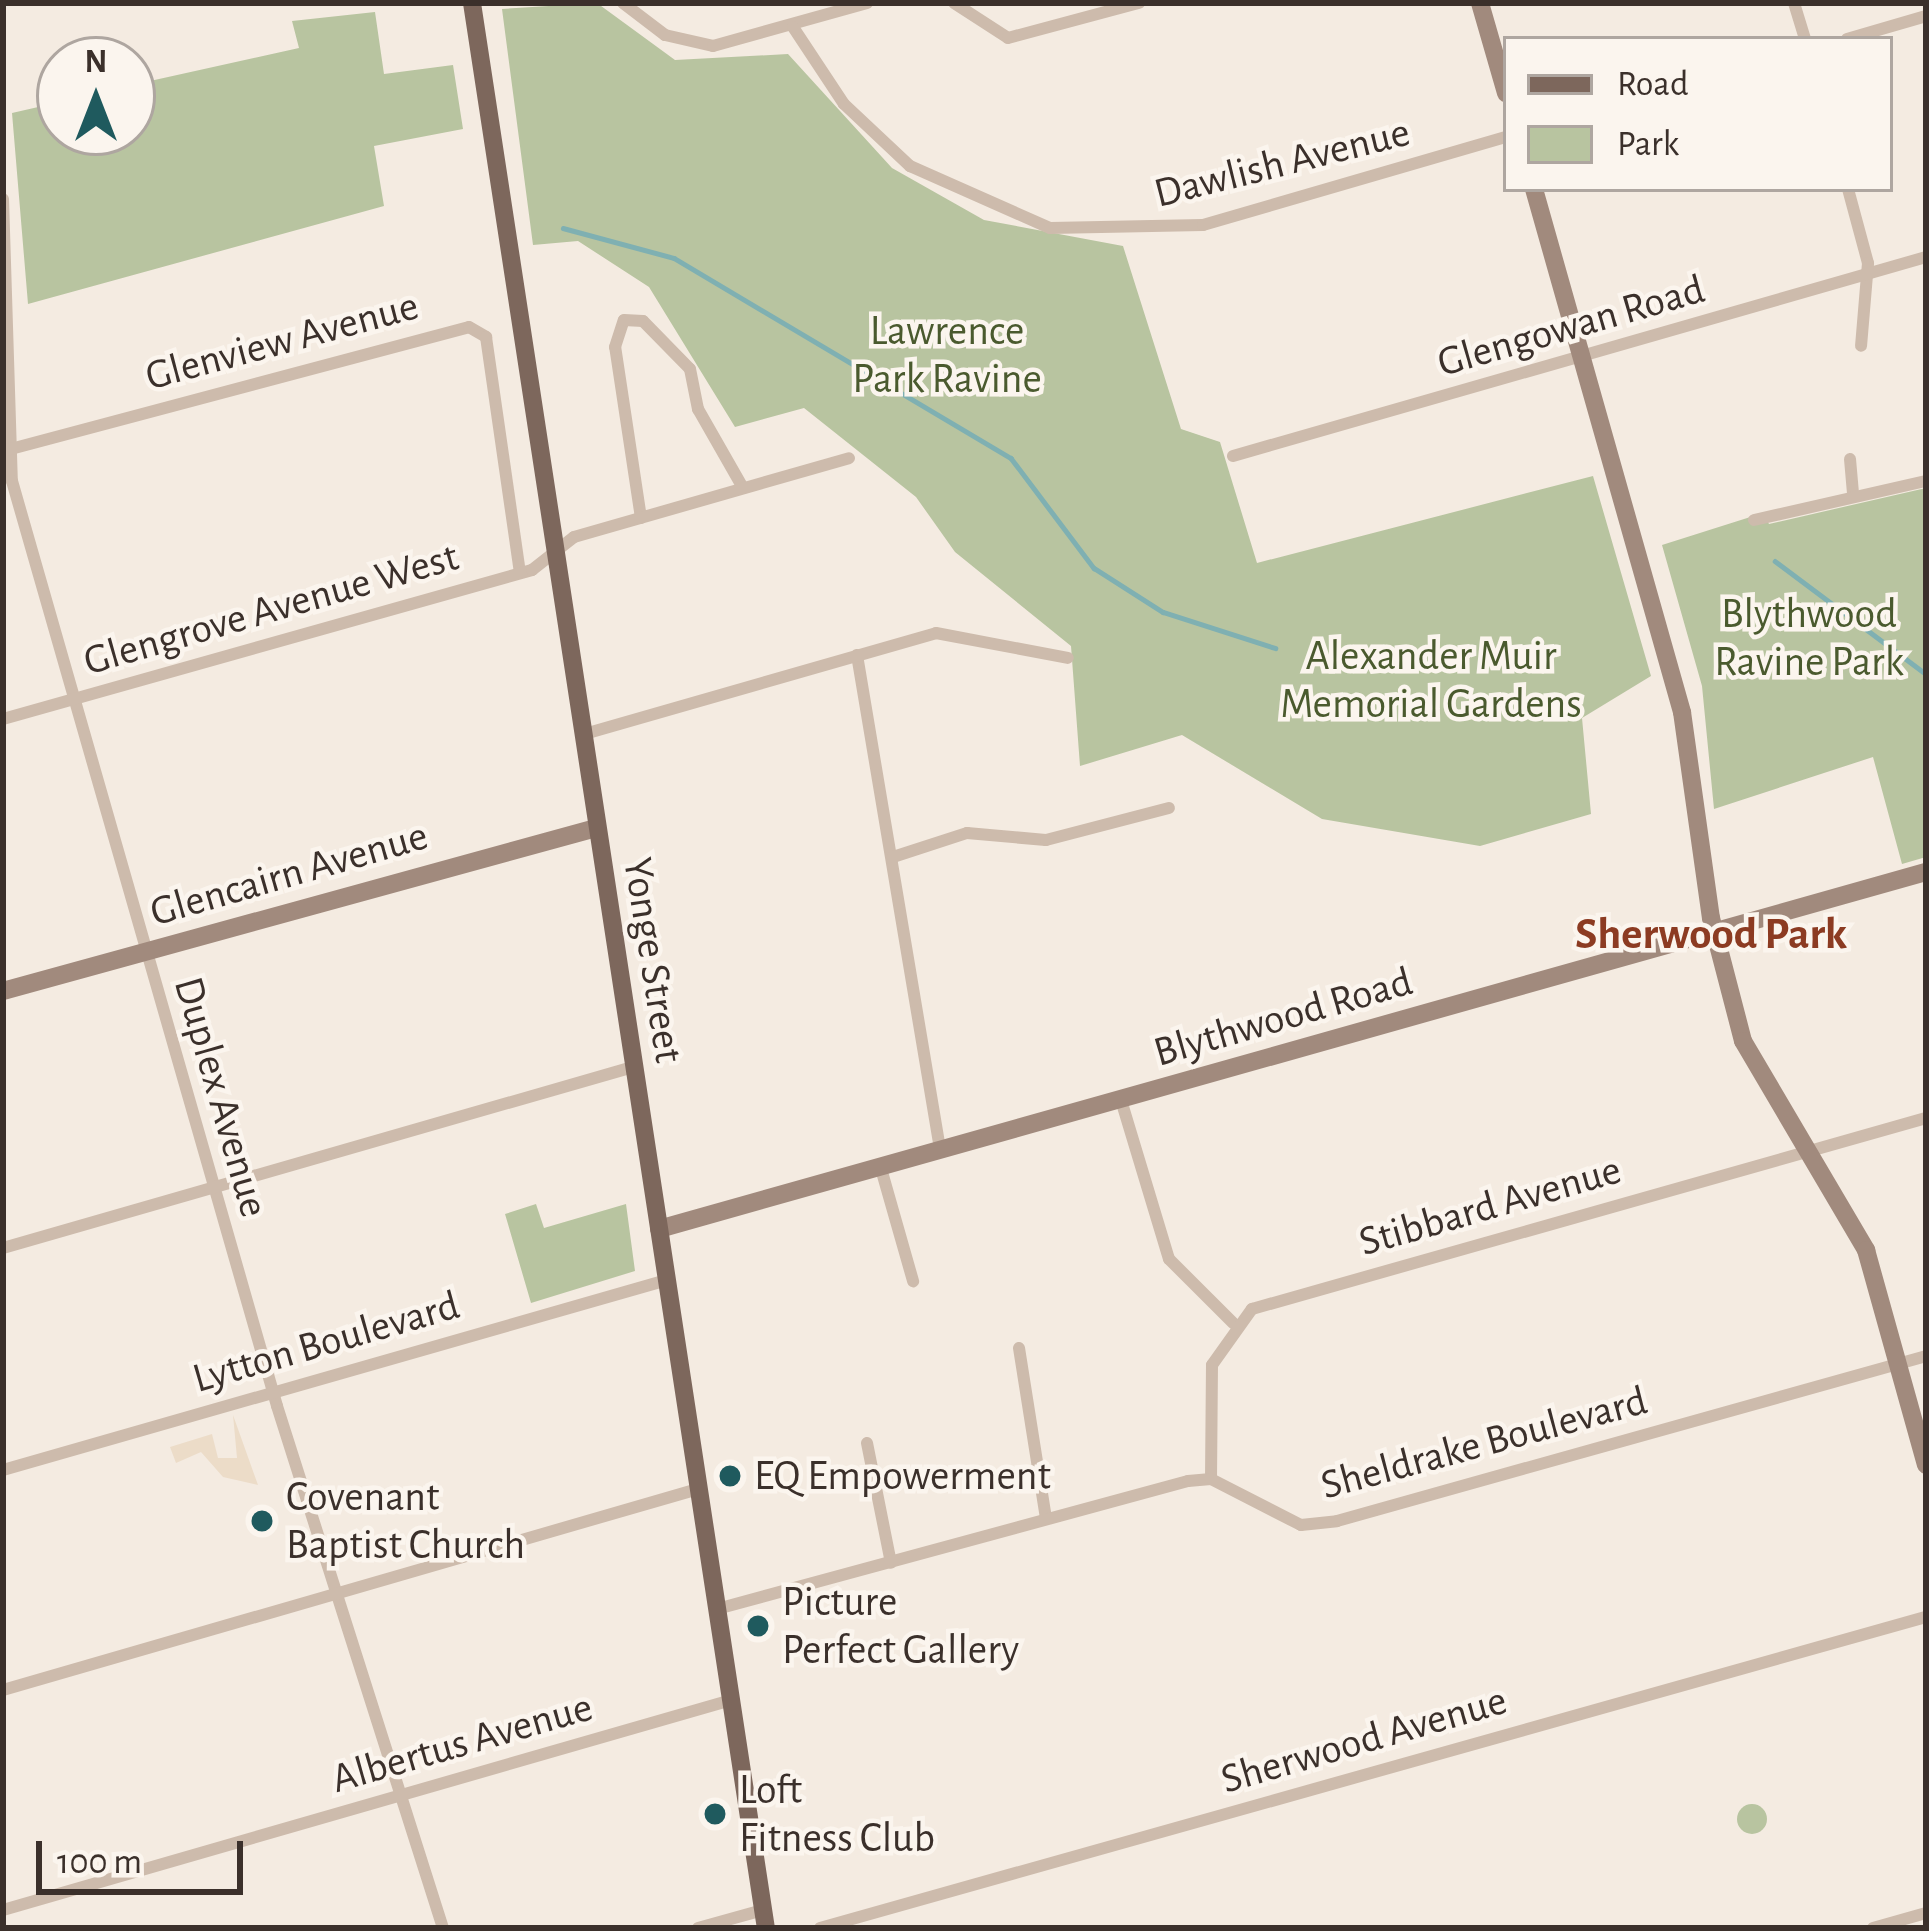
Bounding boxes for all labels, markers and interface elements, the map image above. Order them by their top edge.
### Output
north arrow [36,36,156,156]
legend [1503,36,1893,192]
text: N [85,46,107,79]
text: Road [1617,66,1689,102]
street label: Dawlish Avenue [1149,107,1415,219]
text: Park [1617,126,1679,162]
street label: Glengowan Road [1432,264,1710,388]
street label: Glenview Avenue [140,280,424,402]
park label: Lawrence Park Ravine [852,306,1042,404]
street label: Glengrove Avenue West [78,531,464,687]
park label: Blythwood Ravine Park [1714,589,1904,688]
park label: Alexander Muir Memorial Gardens [1280,631,1582,730]
street label: Glencairn Avenue [145,810,433,938]
street label: Yonge Street [612,854,694,1066]
district label: Sherwood Park [1575,908,1847,962]
street label: Blythwood Road [1148,956,1418,1078]
street label: Duplex Avenue [163,971,279,1223]
street label: Stibbard Avenue [1353,1145,1627,1267]
street label: Lytton Boulevard [187,1280,465,1404]
street label: Sheldrake Boulevard [1316,1375,1652,1511]
place label: EQ Empowerment [754,1451,1051,1501]
marker: EQ Empowerment [717,1463,743,1489]
place label: Covenant Baptist Church [286,1472,525,1570]
marker: Covenant Baptist Church [249,1508,275,1534]
place label: Picture Perfect Gallery [782,1577,1019,1676]
marker: Picture Perfect Gallery [745,1613,771,1639]
street label: Sherwood Avenue [1215,1675,1513,1805]
street label: Albertus Avenue [326,1682,598,1804]
place label: Loft Fitness Club [739,1765,935,1864]
marker: Loft Fitness Club [702,1801,728,1827]
scale bar [42,1817,249,1891]
text: 100 m [57,1844,142,1880]

